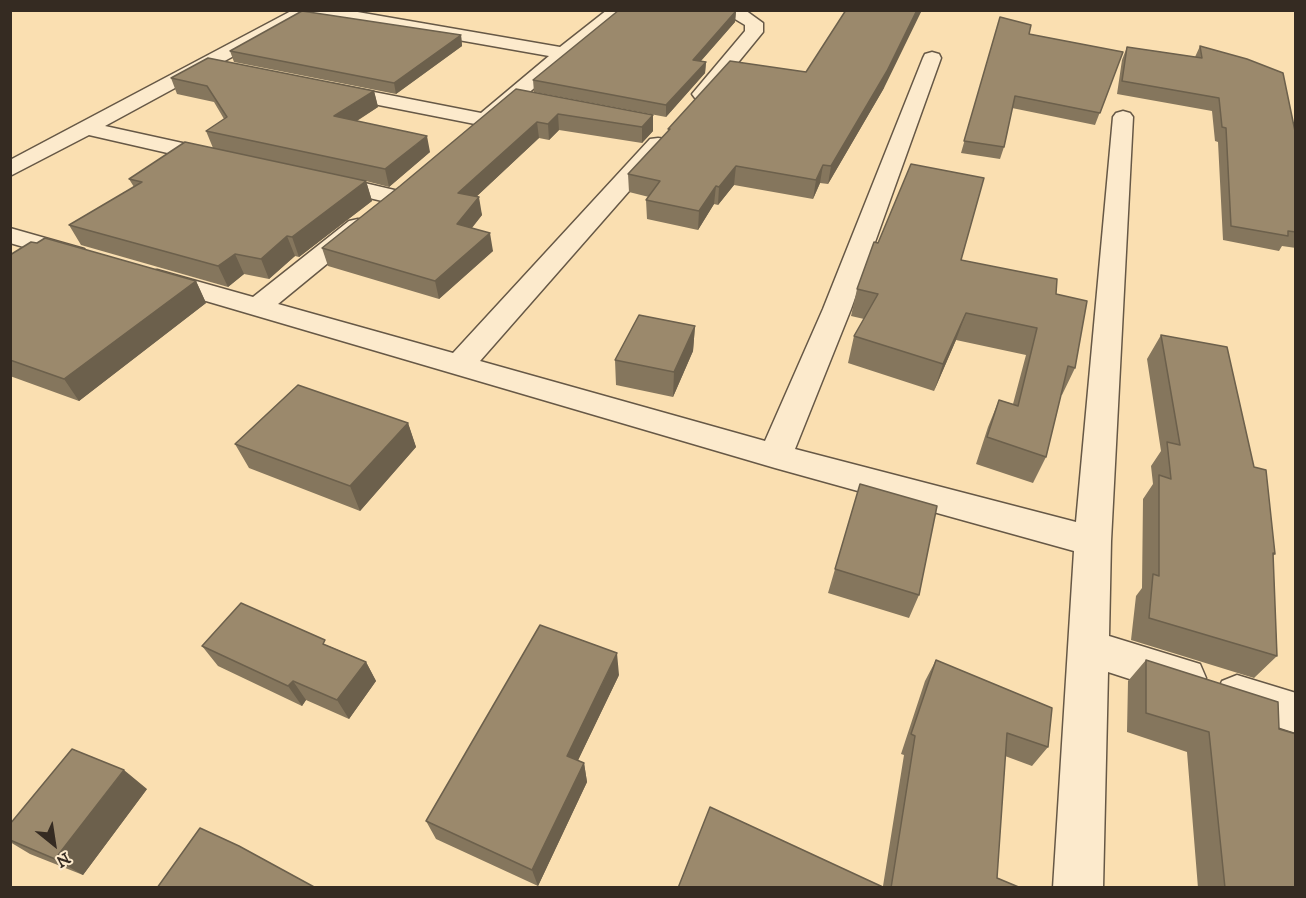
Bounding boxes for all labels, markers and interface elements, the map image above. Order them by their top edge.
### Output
north arrow [24,814,84,874]
text: N [52,848,74,872]

